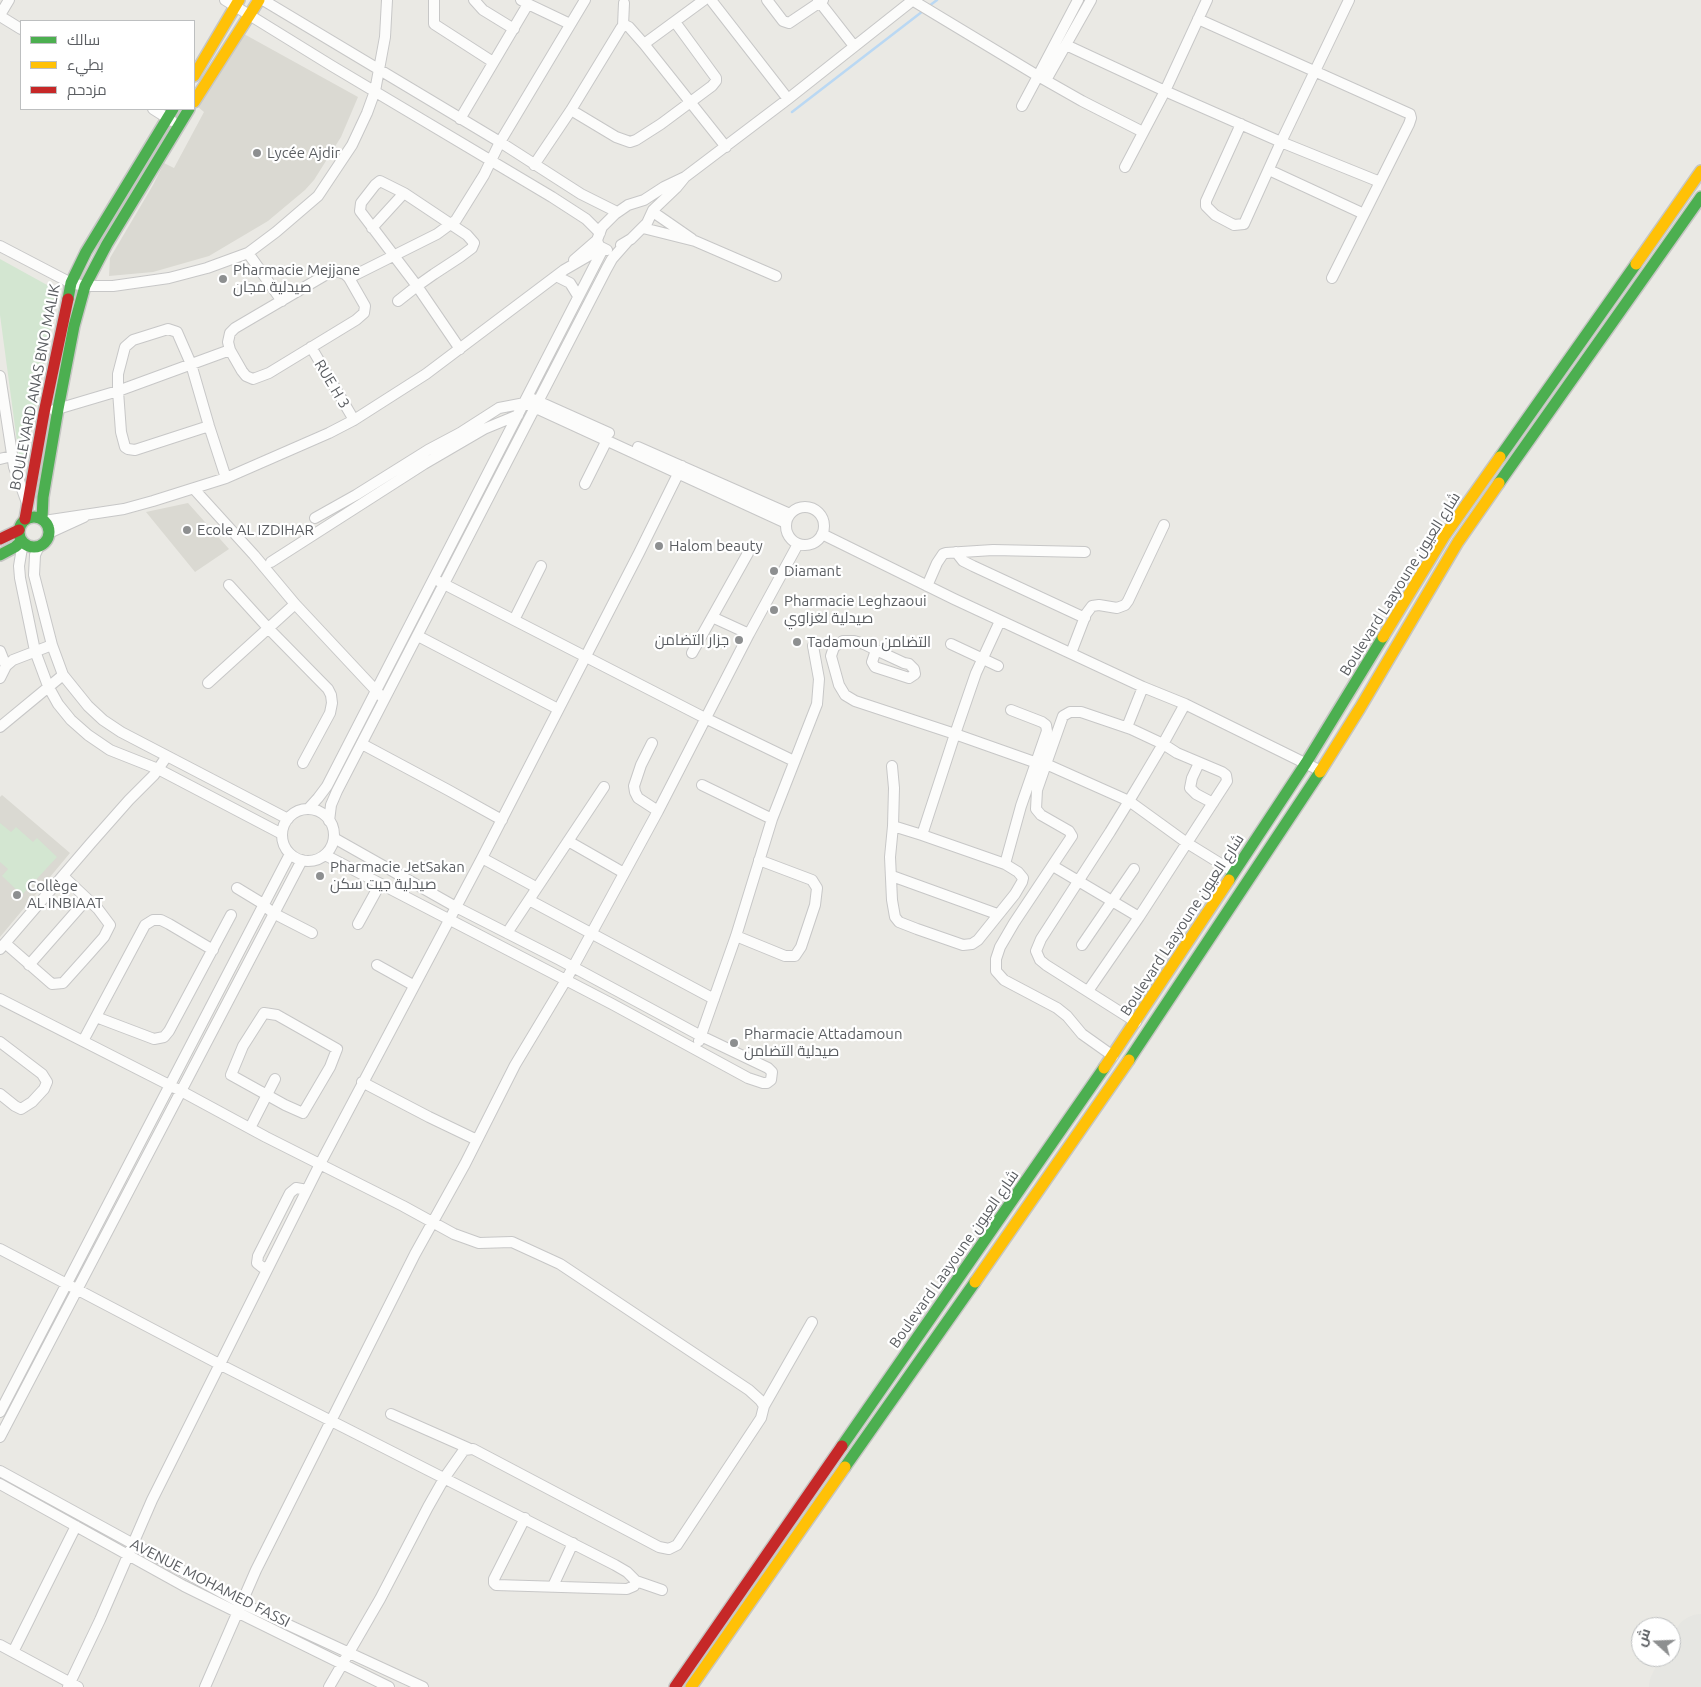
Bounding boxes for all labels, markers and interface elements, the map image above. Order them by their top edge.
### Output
legend [20,20,195,110]
text: سالك [67,31,100,48]
text: بطيء [67,56,104,73]
text: مزدحم [67,81,107,98]
place label: Lycée Ajdir [267,144,340,162]
marker: Lycée Ajdir [251,147,263,159]
place label: Pharmacie Mejjane صيدلية مجان [233,261,360,296]
marker: Pharmacie Mejjane صيدلية مجان [217,273,229,285]
street label: BOULEVARD ANAS BNO MALIK [6,282,64,492]
street label: RUE H 3 [310,356,354,412]
street label: Boulevard Laayoune شارع العيون [1336,489,1464,679]
place label: Ecole AL IZDIHAR [197,521,314,539]
marker: Ecole AL IZDIHAR [181,524,193,536]
place label: Halom beauty [669,537,763,555]
marker: Halom beauty [653,540,665,552]
place label: Diamant [784,562,841,580]
marker: Diamant [768,565,780,577]
place label: Pharmacie Leghzaoui صيدلية لغزاوي [784,592,927,627]
marker: Pharmacie Leghzaoui صيدلية لغزاوي [768,604,780,616]
place label: جزار التضامن [655,631,729,649]
place label: Tadamoun التضامن [807,633,931,651]
marker: جزار التضامن [733,634,745,646]
marker: Tadamoun التضامن [791,636,803,648]
street label: Boulevard Laayoune شارع العيون [1116,831,1248,1019]
place label: Pharmacie JetSakan صيدلية جيت سكن [330,858,465,893]
marker: Pharmacie JetSakan صيدلية جيت سكن [314,870,326,882]
place label: Collège AL INBIAAT [27,877,103,912]
marker: Collège AL INBIAAT [11,889,23,901]
place label: Pharmacie Attadamoun صيدلية التضامن [744,1025,902,1060]
marker: Pharmacie Attadamoun صيدلية التضامن [728,1037,740,1049]
street label: Boulevard Laayoune شارع العيون [886,1167,1022,1351]
street label: AVENUE MOHAMED FASSI [127,1535,293,1631]
north arrow [1631,1617,1681,1667]
text: ش [1632,1626,1653,1648]

